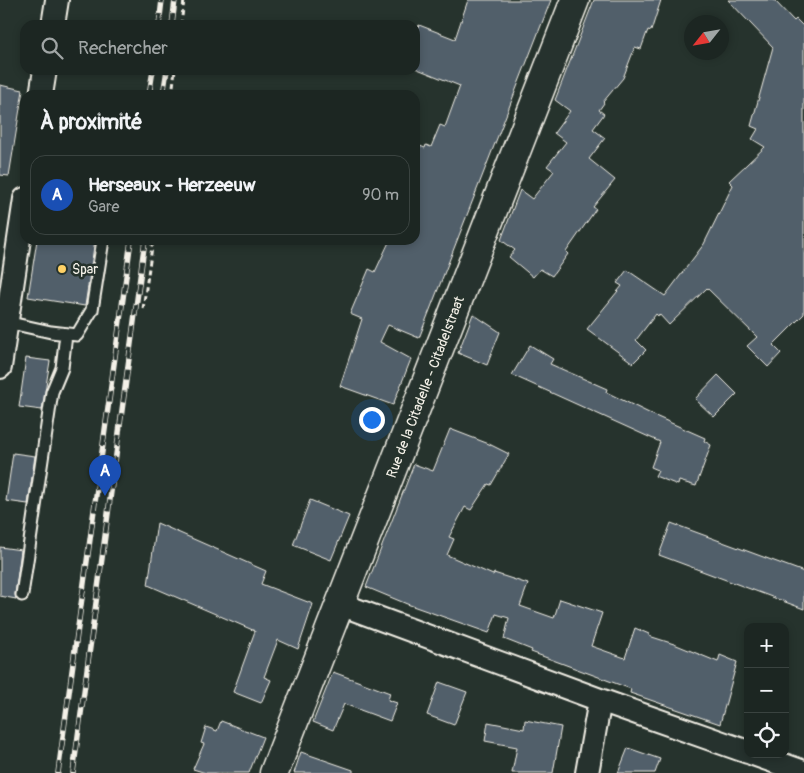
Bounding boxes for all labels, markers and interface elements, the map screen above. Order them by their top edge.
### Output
north arrow [684,15,729,60]
search box [20,20,420,75]
icon: search [38,34,66,62]
text: Rechercher [78,36,168,60]
text: À proximité [40,109,143,136]
text: Herseaux - Herzeeuw [88,173,256,197]
text: A [52,185,62,205]
text: 90 m [362,185,399,205]
text: Gare [88,197,119,217]
place label: Spar [72,261,98,278]
marker: Spar [56,263,68,275]
street label: Rue de la Citadelle - Citadelstraat [383,294,468,480]
your location [359,407,385,433]
pin: A [89,455,121,496]
map controls [744,623,789,758]
button: + [744,623,789,668]
button: − [744,668,789,713]
button: locate [744,713,789,758]

